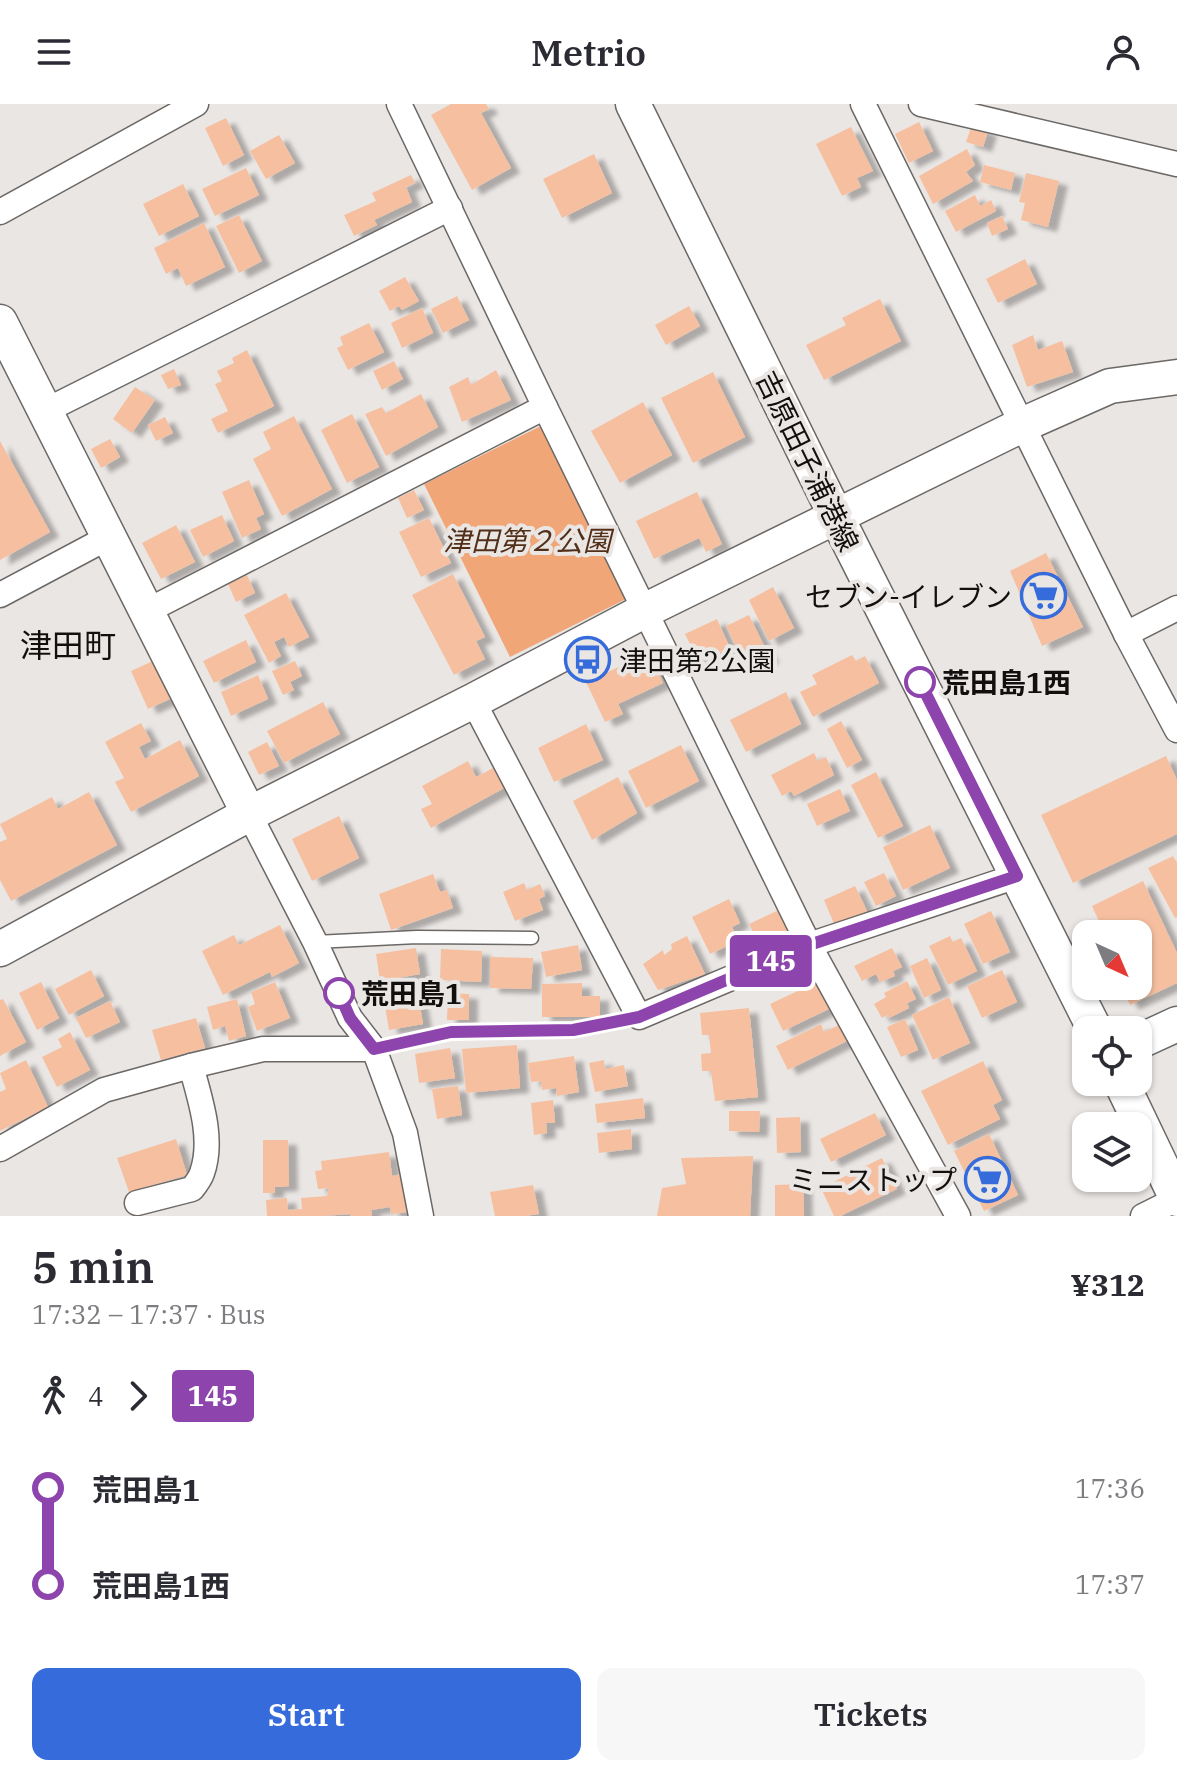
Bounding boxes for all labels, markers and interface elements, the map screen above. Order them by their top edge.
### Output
text: Metrio [531,29,646,76]
icon: menu [32,30,76,74]
icon: person [1101,30,1145,74]
street label: 吉原田子浦港線 [748,365,868,557]
park label: 津田第２公園 [443,522,615,559]
supermarket icon: セブン-イレブン [1019,572,1067,620]
place label: セブン-イレブン [805,578,1012,615]
district label: 津田町 [20,624,116,666]
bus stop icon: 津田第2公園 [564,636,612,684]
place label: 津田第2公園 [619,642,776,679]
place label: 荒田島1西 [942,664,1071,701]
marker: 荒田島1西 [905,667,935,697]
north arrow [1072,920,1152,1000]
map controls [1072,920,1152,1192]
line badge: 145 [725,935,817,987]
text: 145 [746,942,796,979]
place label: 荒田島1 [361,975,462,1012]
marker: 荒田島1 [324,978,354,1008]
button: locate [1072,1016,1152,1096]
button: layers [1072,1112,1152,1192]
supermarket icon: ミニストップ [964,1155,1012,1203]
place label: ミニストップ [789,1161,957,1198]
text: 5 min [32,1238,154,1295]
text: ¥312 [1071,1265,1145,1304]
text: 17:32 – 17:37 · Bus [32,1297,266,1331]
icon: walk [32,1374,76,1418]
icon: forward [116,1374,160,1418]
text: 145 [188,1377,238,1414]
text: 4 [88,1379,104,1413]
text: 荒田島1 [92,1470,200,1509]
text: 17:36 [1075,1471,1145,1505]
text: 荒田島1西 [92,1566,230,1605]
text: 17:37 [1075,1567,1145,1601]
button: Start [32,1668,581,1760]
button: Tickets [597,1668,1145,1760]

